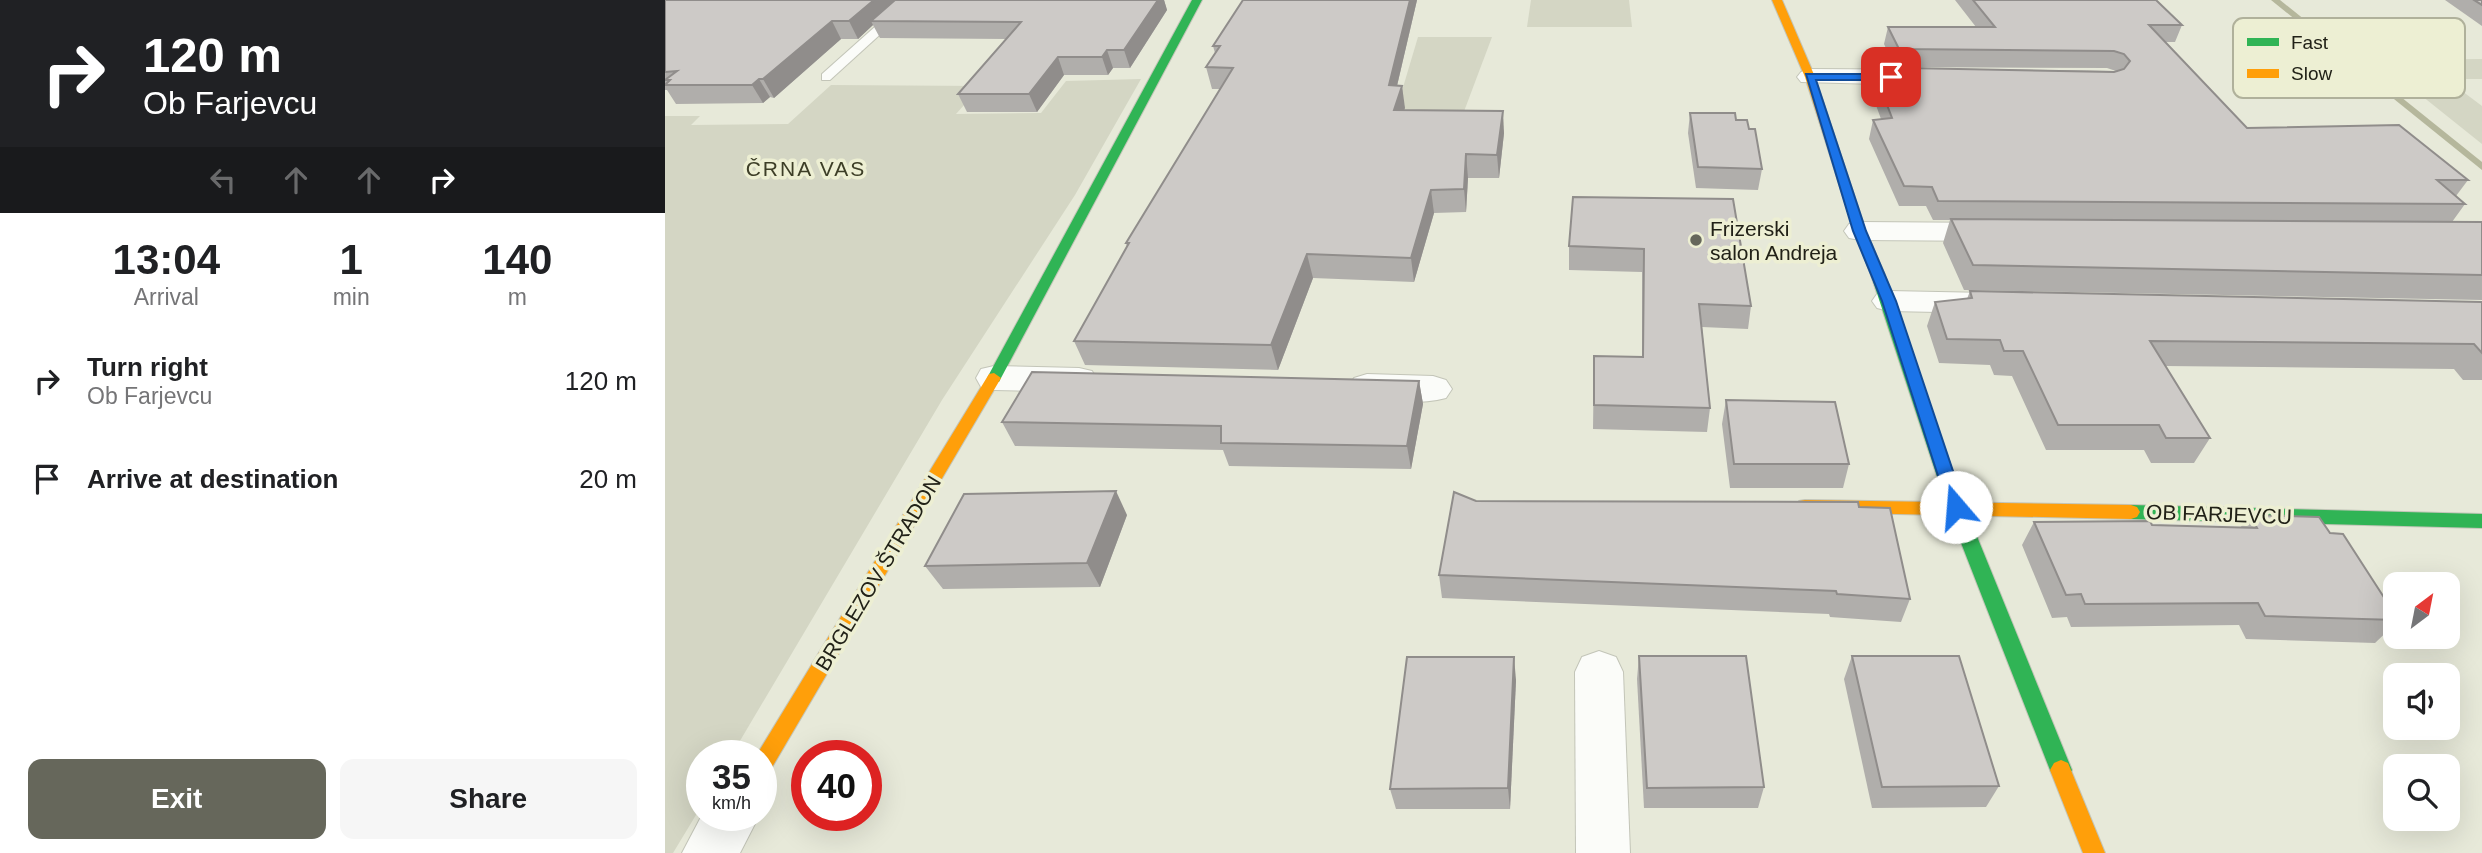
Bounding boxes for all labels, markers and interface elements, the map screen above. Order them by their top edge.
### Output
legend [2233,18,2465,98]
icon: right [28,28,119,119]
text: 120 m [143,28,282,82]
text: Fast [2291,32,2329,53]
pin [1861,47,1921,107]
icon: arrive [1872,58,1910,96]
text: Slow [2291,63,2332,84]
text: Ob Farjevcu [143,85,317,121]
district label: ČRNA VAS [746,157,866,180]
icon: left [204,161,242,199]
icon: ahead [277,161,315,199]
icon: ahead [350,161,388,199]
icon: right [423,161,461,199]
place label: Frizerski salon Andreja [1710,217,1838,264]
marker: Frizerski salon Andreja [1688,232,1704,248]
text: 13:04 [113,236,220,283]
text: 1 [339,236,363,283]
text: 140 [482,236,552,283]
text: Arrival [134,284,199,310]
text: min [333,284,370,310]
text: m [508,284,527,310]
text: Turn right [87,352,208,382]
icon: right [28,362,66,400]
text: 120 m [565,366,637,396]
text: Ob Farjevcu [87,383,212,409]
icon: arrive [28,460,66,498]
text: Arrive at destination [87,464,338,494]
text: 20 m [579,464,637,494]
position arrow [1919,470,1993,544]
street label: BRGLEZOV ŠTRADON [811,472,945,674]
street label: OB FARJEVCU [2146,500,2292,528]
north arrow [2383,572,2461,649]
map controls [2383,572,2460,831]
button: sound [2383,663,2460,740]
speed limit sign: 40 [791,740,882,831]
button: search [2383,754,2460,831]
text: 35 [712,757,751,796]
button: Exit [28,759,326,839]
button: Share [340,759,637,839]
text: km/h [712,793,751,813]

